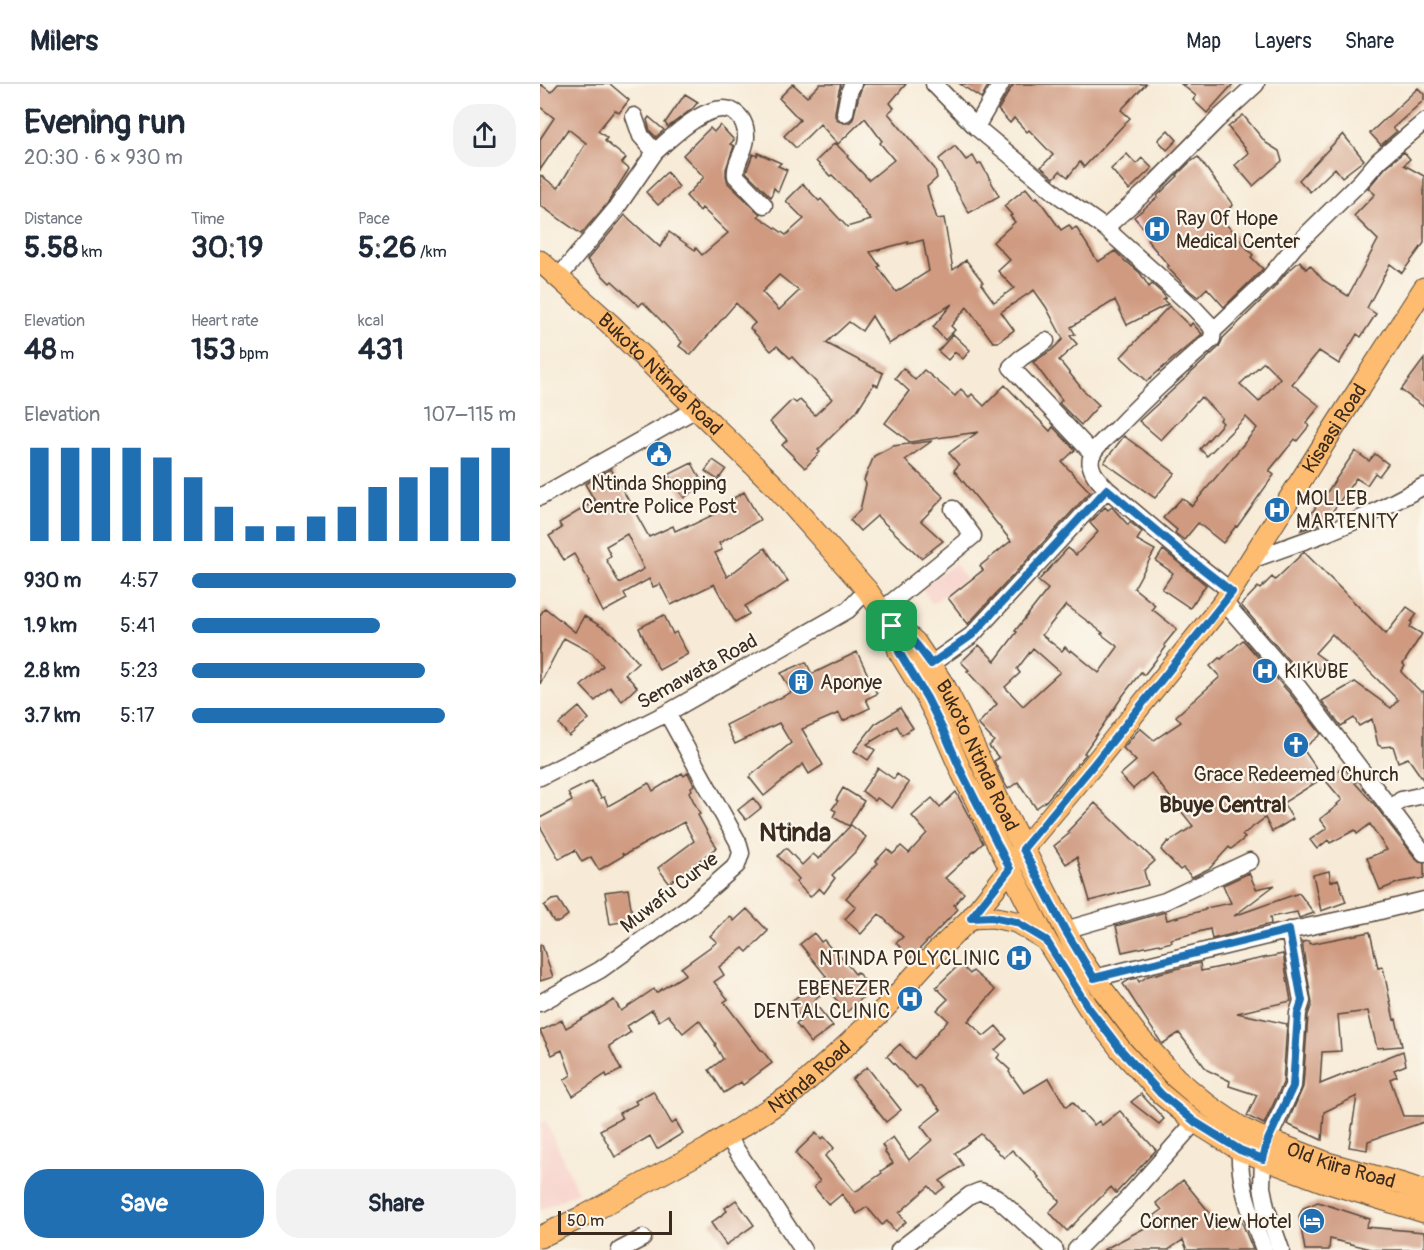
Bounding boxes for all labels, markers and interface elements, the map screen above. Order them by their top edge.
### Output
text: Milers [30,24,98,59]
text: Map [1186,28,1221,55]
text: Layers [1254,28,1312,55]
text: Share [1345,28,1394,55]
text: Evening run [24,102,185,143]
button: share [453,104,516,167]
text: 20:30 · 6 × 930 m [24,145,183,170]
place label: Ray Of Hope Medical Center [1176,206,1300,254]
text: Distance [24,209,83,229]
text: Time [191,209,224,229]
text: Pace [358,209,390,229]
hospital icon: Ray Of Hope Medical Center [1142,214,1172,244]
text: 5.58 [24,229,78,266]
text: 30:19 [191,229,263,266]
text: 5:26 [358,229,417,266]
text: km [78,242,103,262]
text: /km [417,242,447,262]
street label: Bukoto Ntinda Road [593,307,728,441]
text: Elevation [24,311,85,331]
text: Heart rate [191,311,258,331]
text: kcal [358,311,384,331]
text: 48 [24,331,57,368]
text: 153 [191,331,236,368]
text: 431 [358,331,404,368]
text: m [57,344,74,364]
text: bpm [236,344,269,364]
street label: Kisaasi Road [1297,379,1372,478]
text: Elevation [24,402,100,427]
text: 107–115 m [424,402,516,427]
public building icon: Ntinda Shopping Centre Police Post [644,439,674,469]
place label: Ntinda Shopping Centre Police Post [581,471,738,519]
place label: MOLLEB MARTENITY [1296,486,1399,534]
hospital icon: MOLLEB MARTENITY [1262,495,1292,525]
text: 930 m [24,568,81,593]
text: 4:57 [120,568,158,593]
pin [866,600,917,651]
icon: arrive [875,609,908,642]
text: 1.9 km [24,613,77,638]
text: 5:41 [120,613,156,638]
street label: Semawata Road [633,628,762,715]
hospital icon: KIKUBE [1250,656,1280,686]
text: 2.8 km [24,658,80,683]
text: 5:23 [120,658,158,683]
place label: KIKUBE [1284,659,1349,684]
building icon: Aponye [786,667,816,697]
place label: Aponye [820,670,882,695]
street label: Bukoto Ntinda Road [930,675,1024,835]
text: 3.7 km [24,703,81,728]
text: 5:17 [120,703,155,728]
church icon: Grace Redeemed Church [1281,730,1311,760]
place label: Grace Redeemed Church [1193,762,1399,787]
district label: Bbuye Central [1159,791,1287,819]
district label: Ntinda [759,817,831,849]
street label: Muwafu Curve [615,846,723,938]
hospital icon: NTINDA POLYCLINIC [1004,943,1034,973]
place label: NTINDA POLYCLINIC [819,946,1000,971]
place label: EBENEZER DENTAL CLINIC [753,976,890,1024]
hospital icon: EBENEZER DENTAL CLINIC [895,984,925,1014]
street label: Ntinda Road [763,1035,856,1119]
street label: Old Kiira Road [1283,1136,1398,1194]
button: Save [24,1169,264,1238]
button: Share [276,1169,516,1238]
hotel icon: Corner View Hotel [1297,1206,1327,1236]
scale bar [558,1208,672,1236]
place label: Corner View Hotel [1140,1209,1292,1234]
text: 50 m [567,1211,604,1231]

